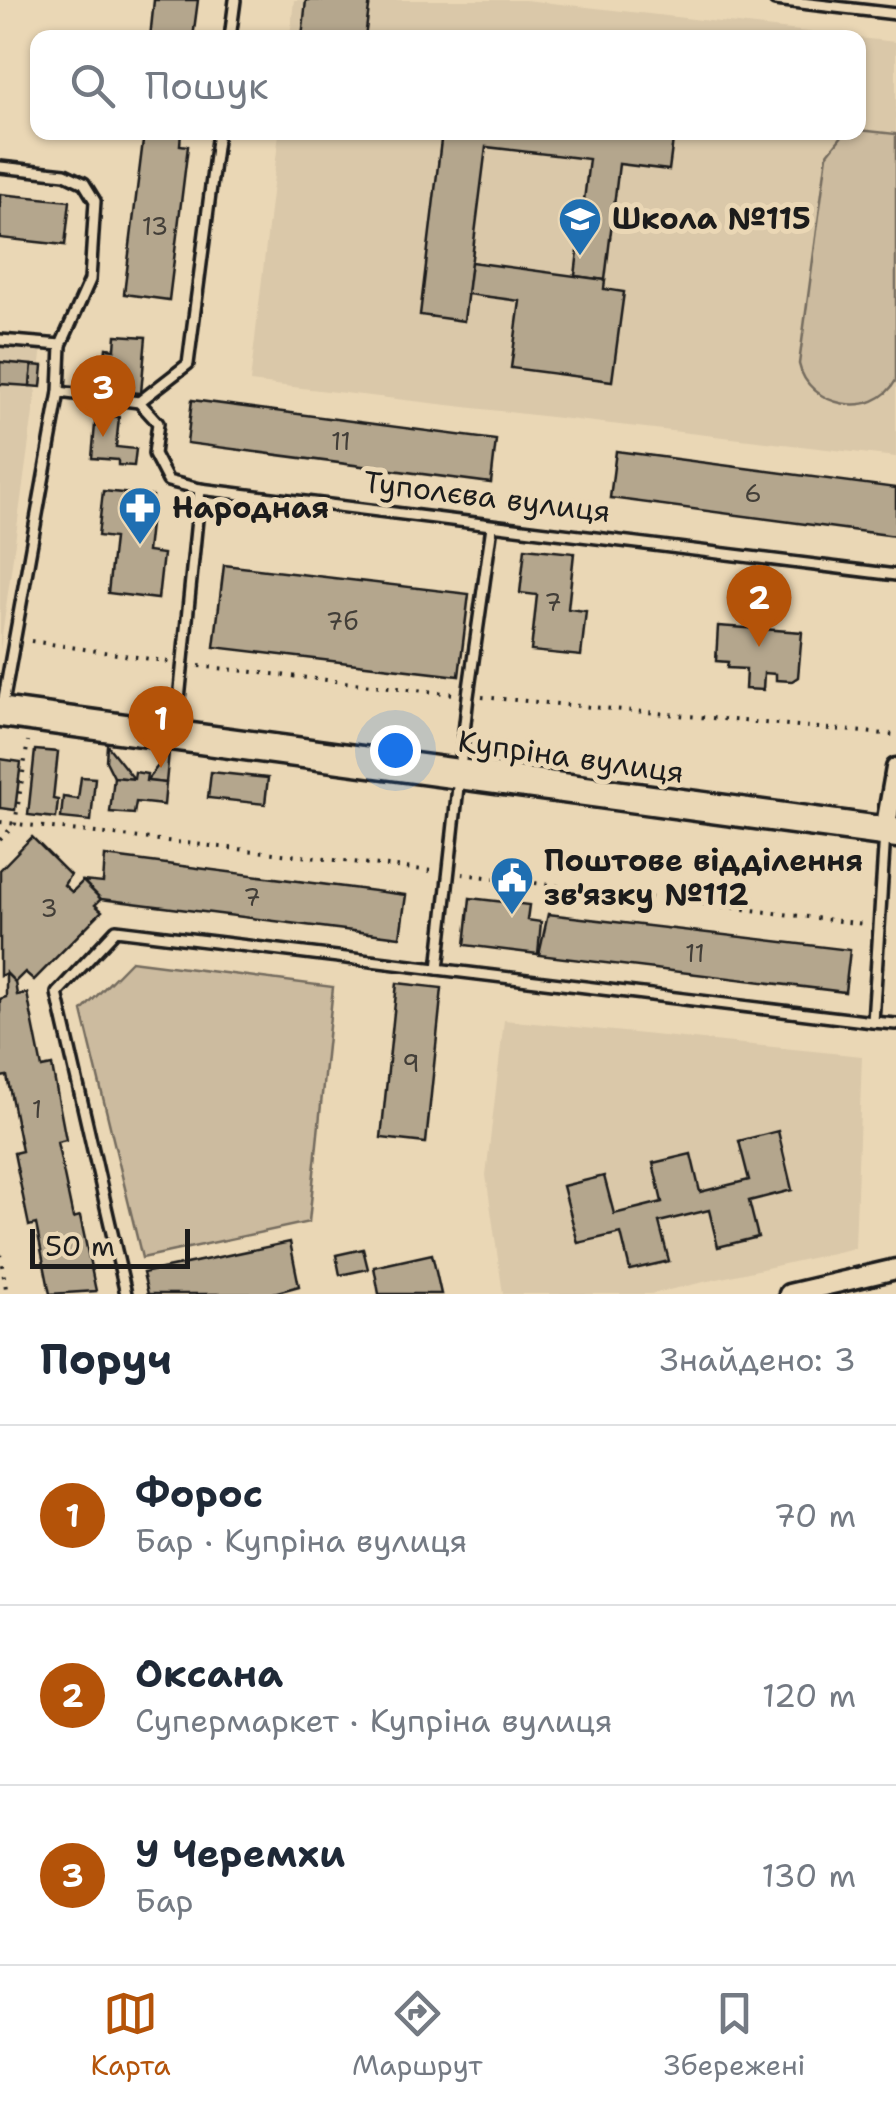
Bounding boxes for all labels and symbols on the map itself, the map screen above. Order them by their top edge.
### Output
school or university icon: Школа №115 [557,196,603,257]
place label: Школа №115 [612,198,811,239]
house number: 13 [142,209,168,243]
pin: 3 [70,354,136,437]
house number: 11 [331,424,351,458]
street label: Туполєва вулиця [361,461,613,532]
house number: 6 [744,476,762,510]
pharmacy icon: Народная [117,485,163,546]
place label: Народная [172,487,329,528]
pin: 2 [726,564,792,647]
house number: 7 [544,585,562,619]
house number: 7б [326,604,358,638]
pin: 1 [128,686,194,768]
street label: Купріна вулиця [455,720,687,793]
your location [370,725,421,776]
place label: Поштове відділення зв'язку №112 [544,840,863,915]
public building icon: Поштове відділення зв'язку №112 [489,855,535,916]
house number: 7 [243,880,261,914]
house number: 3 [40,891,58,925]
house number: 11 [685,936,705,970]
house number: 9 [402,1046,420,1080]
house number: 1 [32,1092,42,1126]
scale bar [30,1224,190,1268]

